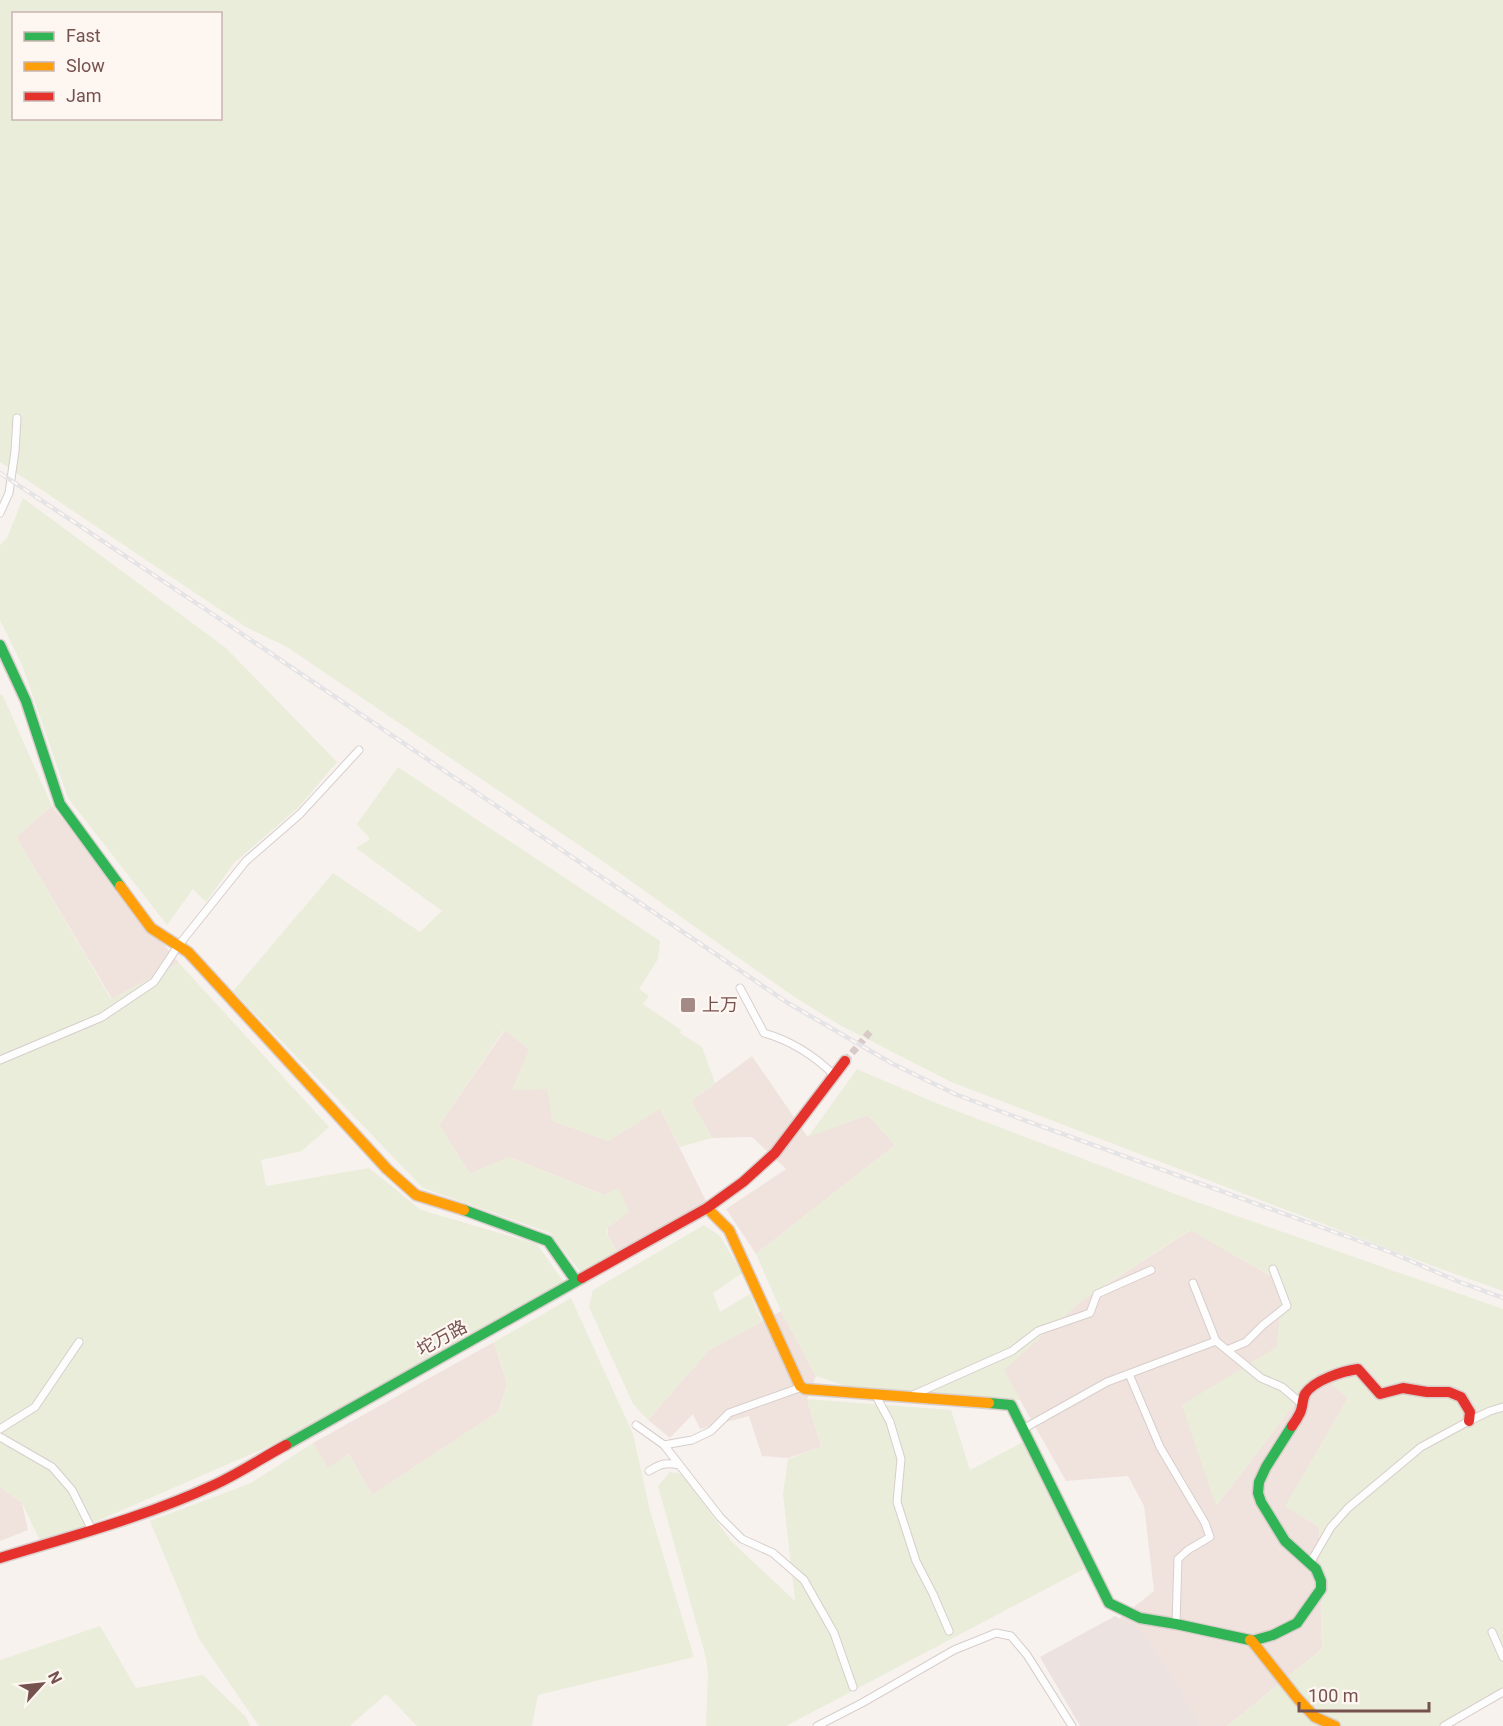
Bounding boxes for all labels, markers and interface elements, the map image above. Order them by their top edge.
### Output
legend [12,12,222,120]
text: Fast [66,25,101,46]
text: Slow [66,55,105,76]
text: Jam [66,85,102,106]
place label: 上万 [702,994,738,1015]
marker: 上万 [679,996,697,1014]
street label: 坨万路 [413,1315,470,1360]
north arrow [12,1654,72,1714]
text: N [44,1668,66,1687]
scale bar [1299,1675,1430,1713]
text: 100 m [1308,1685,1359,1706]

